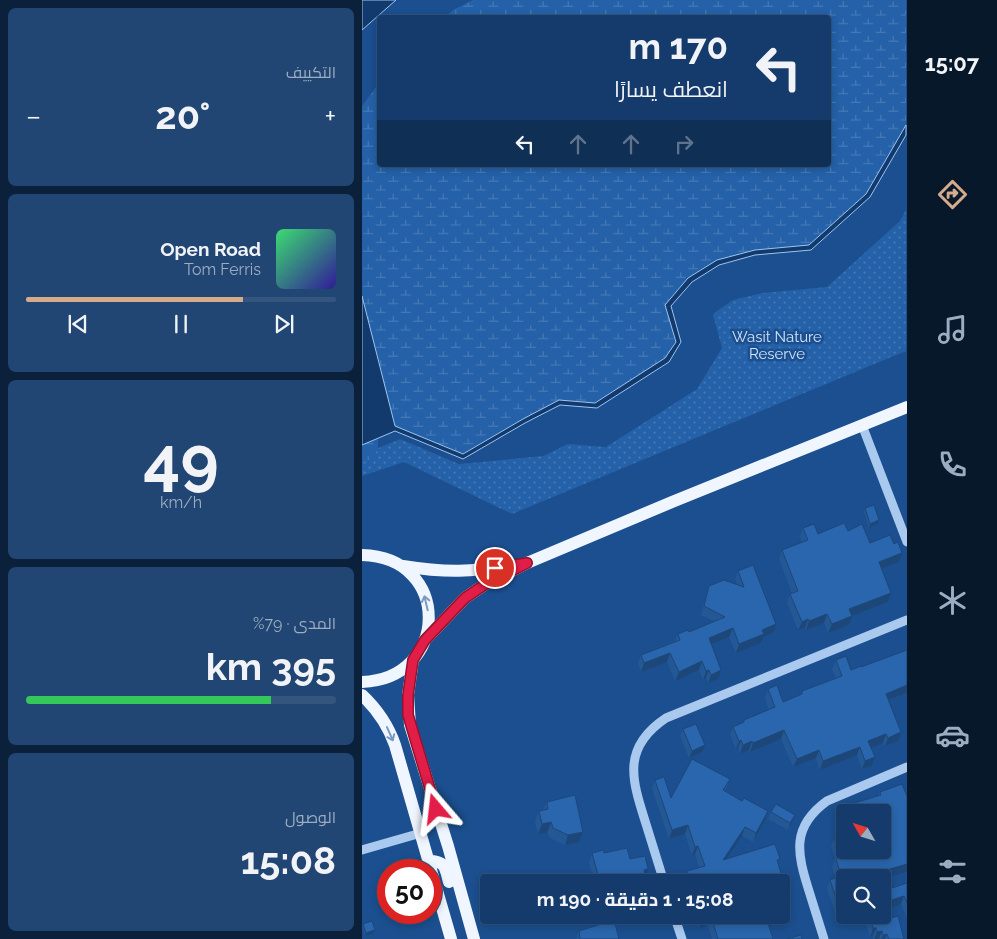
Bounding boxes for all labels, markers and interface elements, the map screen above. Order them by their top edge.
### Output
text: 170 m [629,26,728,67]
icon: left [746,35,811,100]
text: 15:07 [925,50,979,76]
text: التكييف [286,63,336,82]
text: انعطف يسارًا [614,76,728,102]
text: 20° [155,93,210,138]
text: − [26,100,41,133]
text: + [324,100,336,133]
icon: left [511,130,539,158]
icon: ahead [564,130,592,158]
icon: ahead [617,130,645,158]
icon: right [670,130,698,158]
icon: directions [935,177,970,212]
text: Open Road [160,238,261,260]
text: Tom Ferris [184,260,261,279]
icon: previous [64,310,92,338]
icon: pause [167,310,195,338]
icon: next [270,310,298,338]
icon: music [935,312,970,347]
park label: Wasit Nature Reserve [732,328,822,363]
text: 49 [143,422,219,498]
icon: phone [935,447,970,482]
text: km/h [160,493,202,512]
pin [474,547,516,589]
icon: arrive [481,554,509,582]
icon: climate [935,583,970,618]
one-way arrow [421,595,430,611]
text: المدى · 79% [253,614,336,633]
text: 395 km [206,644,336,689]
icon: car [935,718,970,753]
one-way arrow [386,726,396,741]
position arrow [409,782,461,834]
north arrow [836,804,891,859]
map controls [836,804,891,924]
text: الوصول [285,808,336,827]
text: 15:08 [241,838,336,883]
icon: filters [935,854,970,889]
speed limit sign: 50 [377,859,442,924]
button: search [836,869,891,924]
text: 15:08 · 1 دقيقة · 190 m [537,888,733,910]

